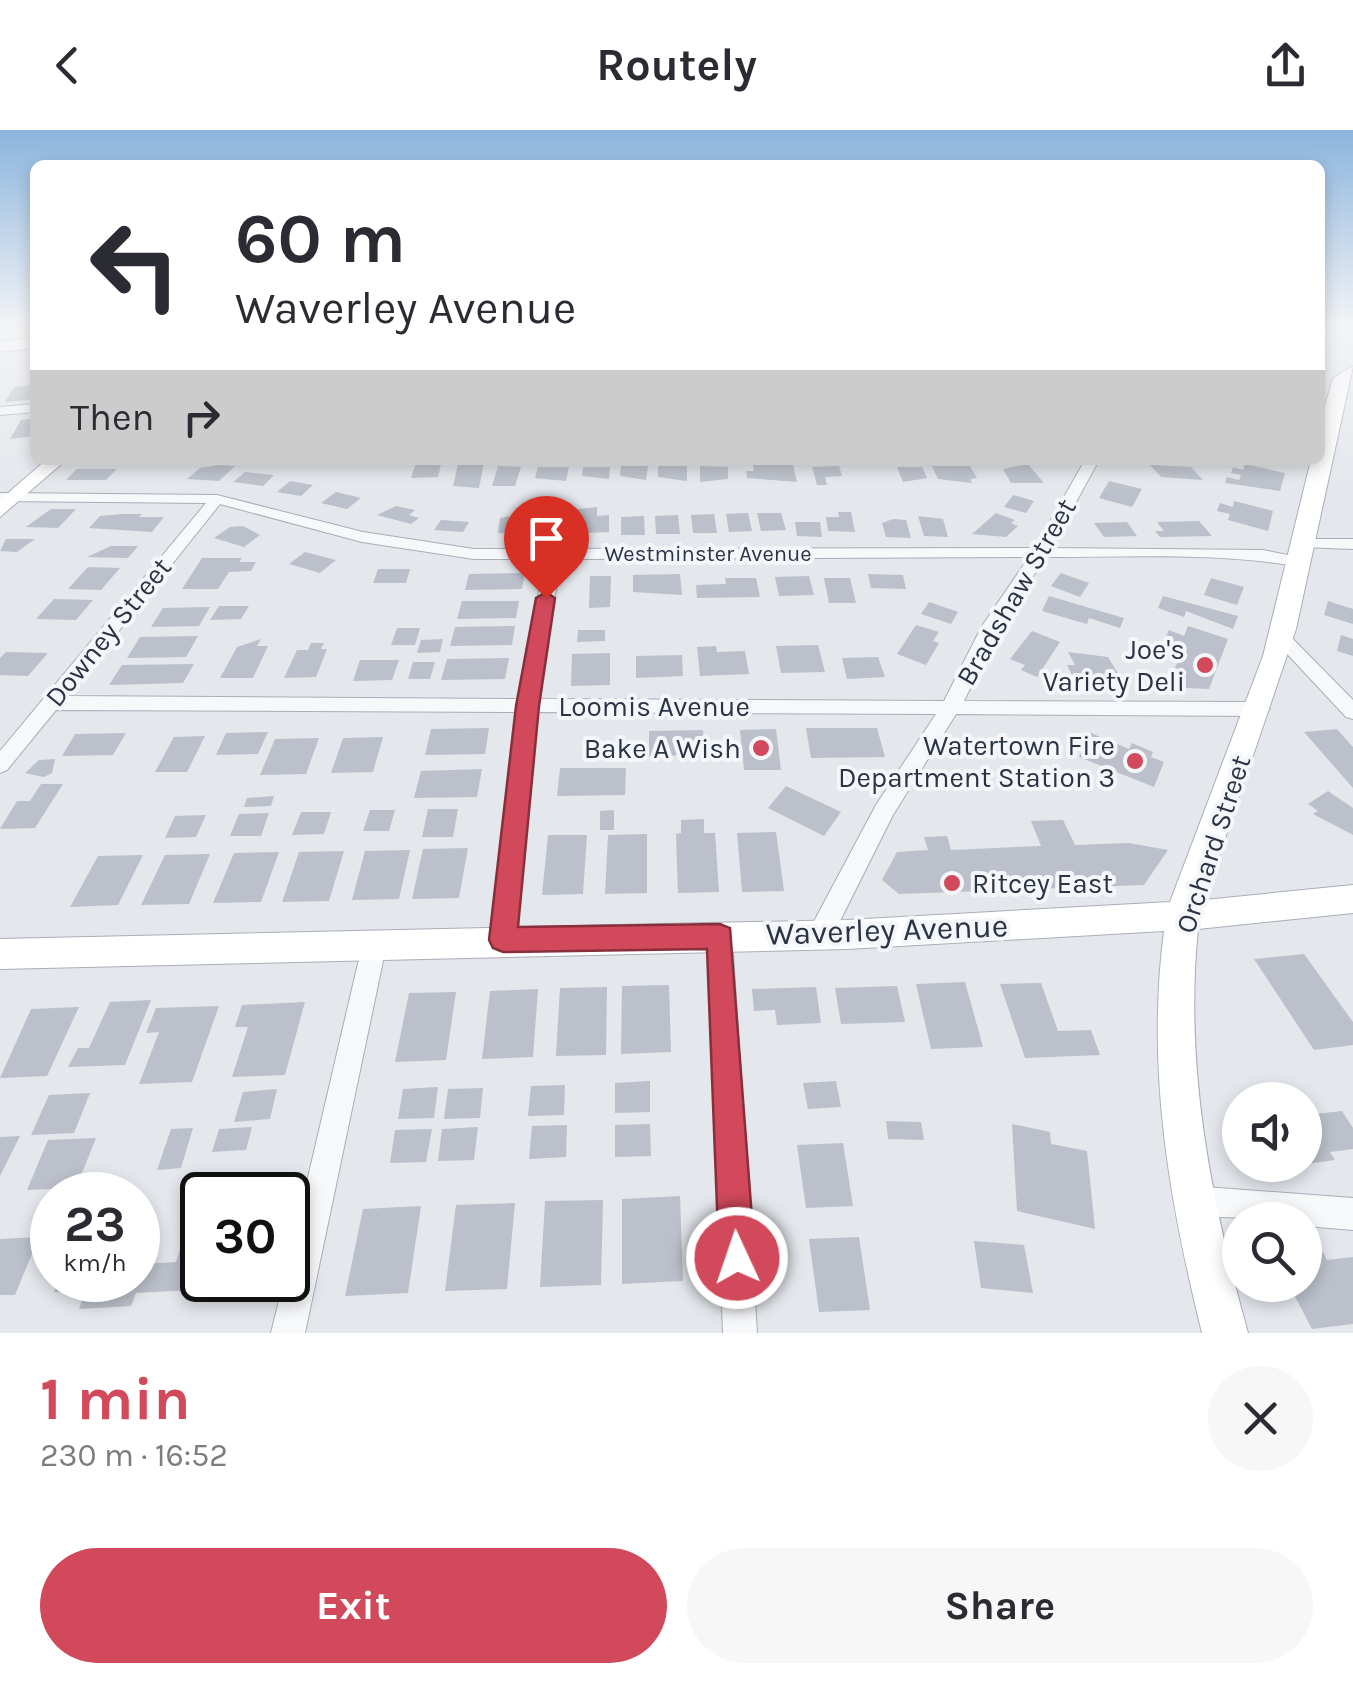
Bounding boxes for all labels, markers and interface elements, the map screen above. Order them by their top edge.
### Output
icon: back [40,38,95,93]
icon: share [1258,38,1313,93]
text: Routely [596,39,757,91]
text: 60 m [235,198,406,280]
icon: left [70,200,200,330]
text: Waverley Avenue [235,282,576,334]
icon: right [174,390,229,445]
text: Then [70,395,154,440]
street label: Bradshaw Street [949,493,1083,691]
pin [504,496,589,599]
icon: arrive [519,511,574,566]
street label: Westminster Avenue [604,541,812,567]
street label: Downey Street [38,551,178,713]
place label: Joe's Variety Deli [1043,633,1185,698]
marker: Joe's Variety Deli [1194,654,1216,676]
street label: Loomis Avenue [558,690,750,723]
place label: Watertown Fire Department Station 3 [838,729,1115,794]
place label: Bake A Wish [584,732,741,765]
marker: Bake A Wish [750,737,772,759]
marker: Watertown Fire Department Station 3 [1124,750,1146,772]
street label: Orchard Street [1169,751,1257,937]
place label: Ritcey East [972,867,1113,900]
marker: Ritcey East [941,872,963,894]
street label: Waverley Avenue [765,907,1009,953]
map controls [1222,1082,1322,1302]
button: sound [1222,1082,1322,1182]
speed limit sign: 30 [180,1172,310,1302]
text: 23 [64,1195,126,1254]
button: search [1222,1202,1322,1302]
position arrow [685,1206,789,1310]
text: km/h [63,1248,127,1277]
text: 1 min [40,1364,191,1434]
button: close [1208,1366,1313,1471]
text: 230 m · 16:52 [40,1437,228,1474]
button: Exit [40,1548,667,1663]
button: Share [687,1548,1313,1663]

